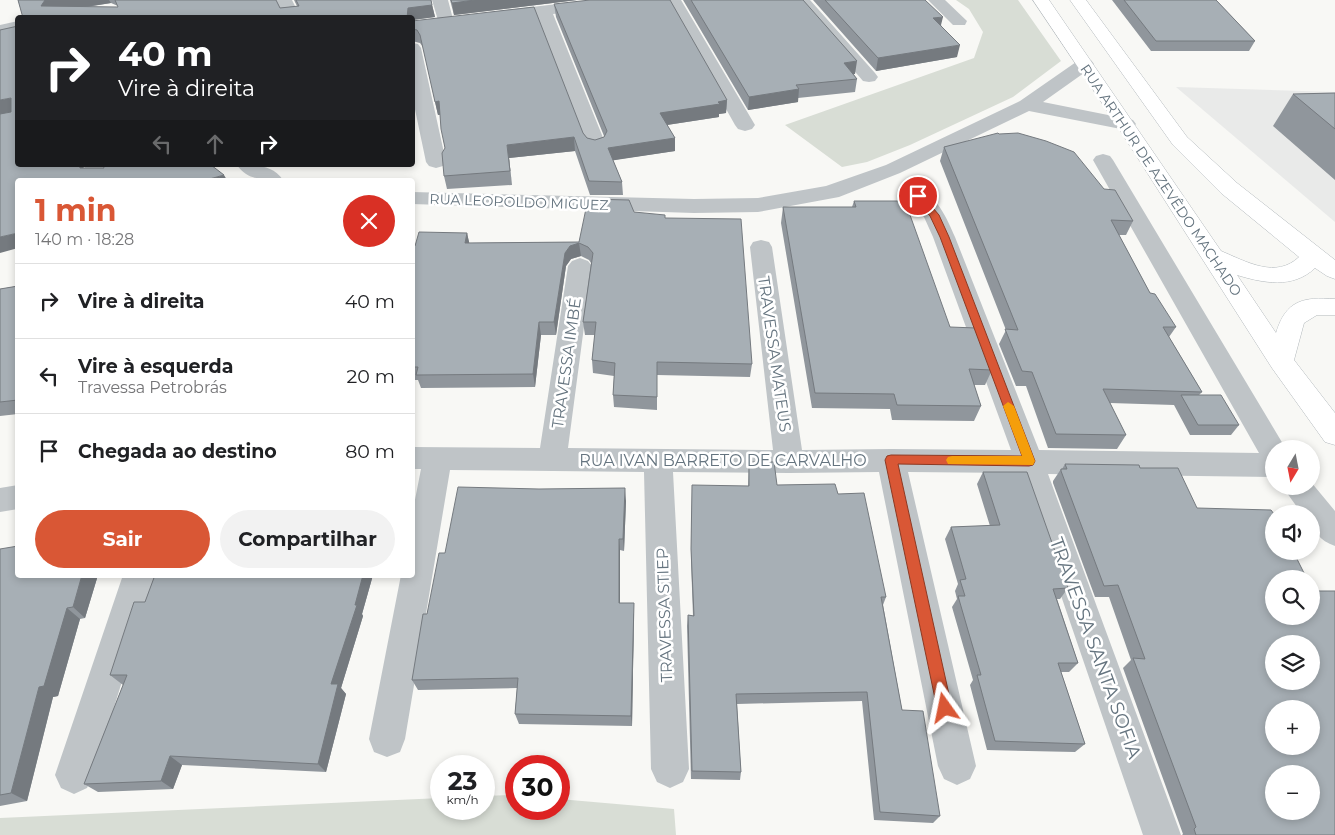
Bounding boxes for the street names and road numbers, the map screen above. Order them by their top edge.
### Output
street label: RUA ARTHUR DE AZEVÊDO MACHADO [1076,61,1246,300]
street label: RUA LEOPOLDO MIGUEZ [429,190,609,214]
street label: TRAVESSA MATEUS [754,275,795,433]
street label: TRAVESSA IMBÉ [548,297,585,430]
street label: RUA IVAN BARRETO DE CARVALHO [579,451,867,470]
street label: TRAVESSA SANTA SOFIA [1045,534,1146,762]
street label: TRAVESSA STIEP [653,547,676,683]

